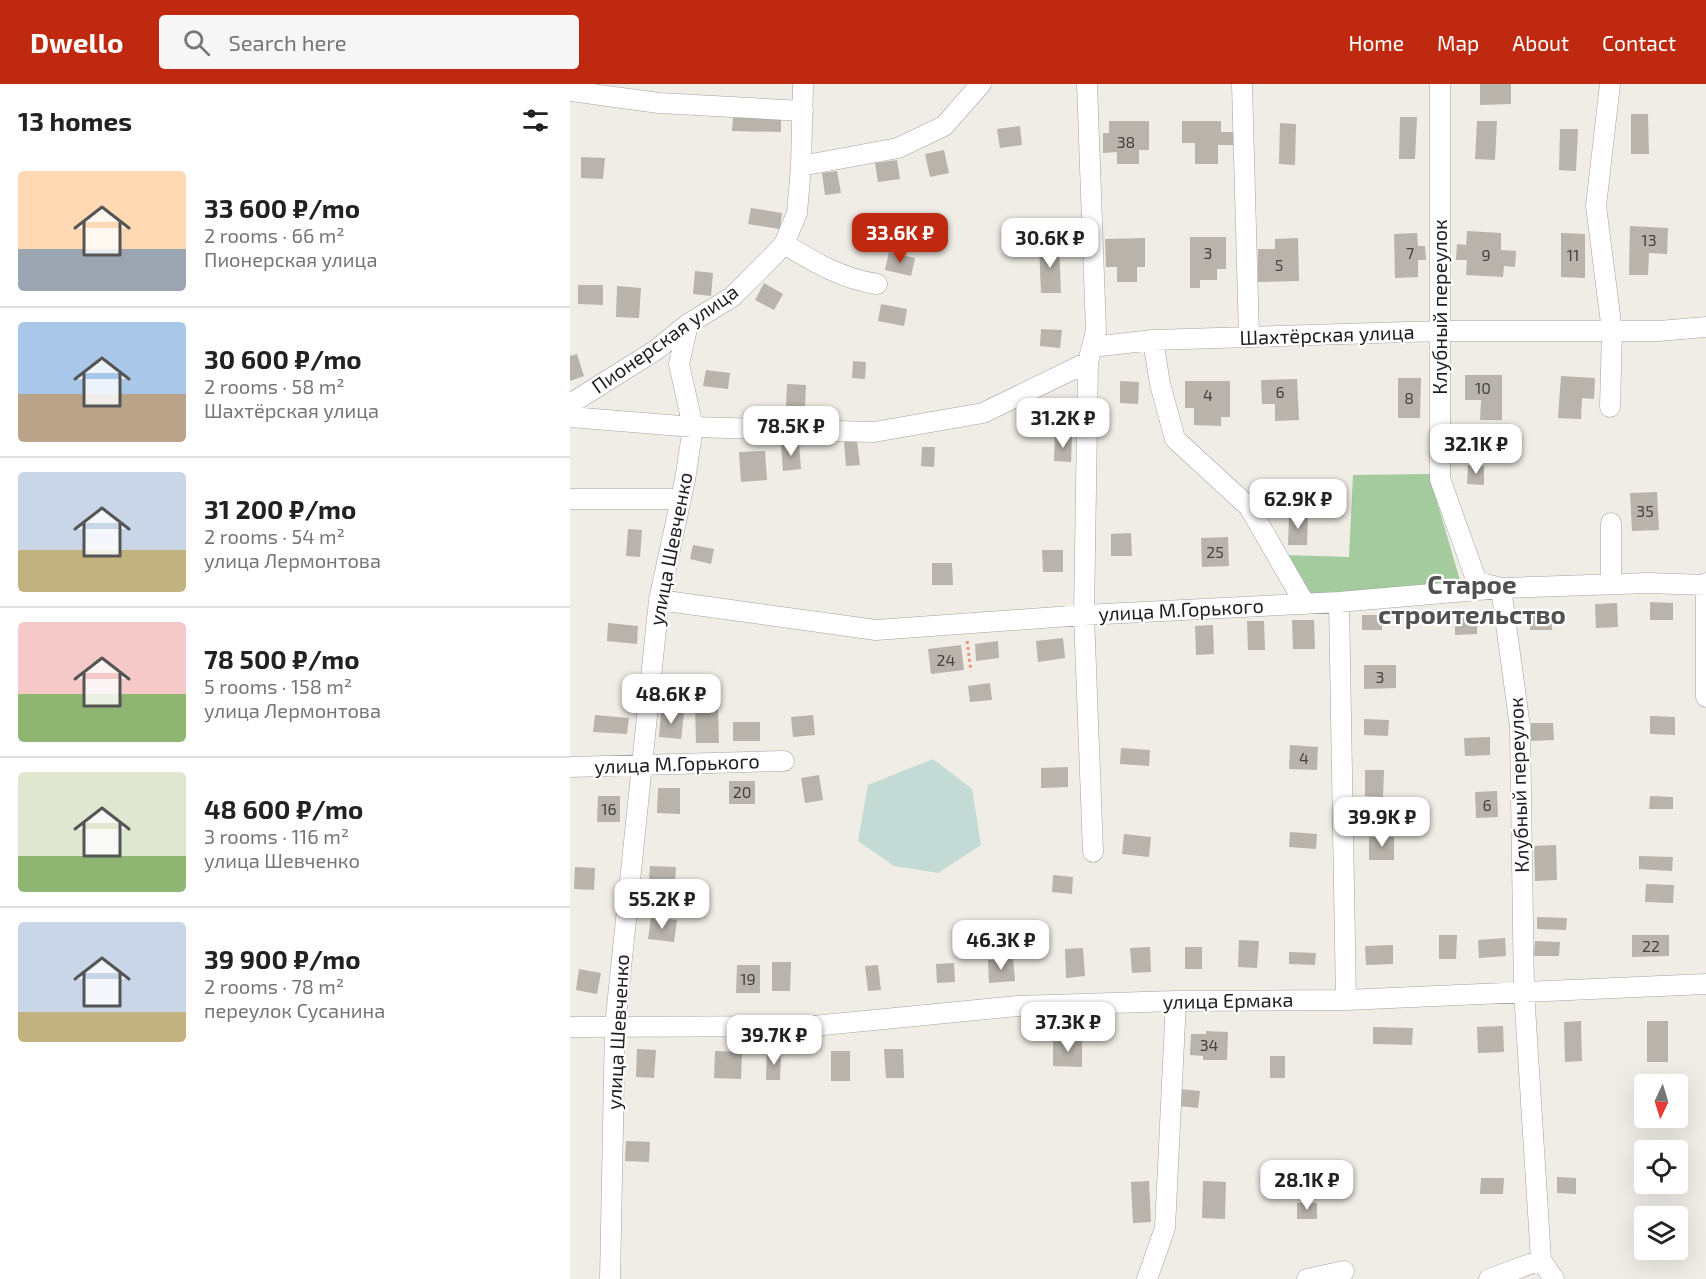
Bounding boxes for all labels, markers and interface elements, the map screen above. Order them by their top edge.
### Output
search box [159,15,579,69]
text: Dwello [30,25,123,59]
icon: search [180,26,213,59]
text: Search here [228,29,347,55]
text: Home [1348,30,1404,55]
text: Map [1437,30,1479,55]
text: About [1512,30,1569,55]
text: Contact [1602,30,1676,55]
icon: filters [519,104,552,137]
text: 13 homes [18,105,132,136]
house number: 38 [1117,132,1135,151]
text: 33 600 ₽/mo [204,192,360,223]
icon: home [66,195,138,267]
pin: 33.6K ₽ [845,213,955,264]
pin: 30.6K ₽ [995,218,1105,269]
street label: Клубный переулок [1427,219,1452,395]
text: 33.6K ₽ [866,220,934,244]
text: 2 rooms · 66 m² [204,223,345,247]
text: 30.6K ₽ [1015,225,1085,249]
house number: 13 [1641,230,1657,249]
house number: 3 [1204,243,1212,262]
house number: 7 [1406,243,1414,262]
house number: 9 [1481,245,1491,264]
house number: 11 [1567,245,1579,264]
text: Пионерская улица [204,247,377,271]
house number: 5 [1275,255,1283,274]
street label: Пионерская улица [587,279,743,399]
street label: Шахтёрская улица [1239,319,1415,350]
text: 30 600 ₽/mo [204,343,362,374]
icon: home [66,346,138,418]
text: 2 rooms · 58 m² [204,374,345,398]
house number: 10 [1475,378,1491,397]
house number: 6 [1275,382,1285,401]
house number: 4 [1203,385,1213,404]
house number: 8 [1404,388,1414,407]
text: Шахтёрская улица [204,398,379,422]
pin: 31.2K ₽ [1008,398,1118,449]
text: 31.2K ₽ [1030,405,1096,429]
pin: 78.5K ₽ [736,406,846,457]
text: 78.5K ₽ [757,413,825,437]
pin: 32.1K ₽ [1421,424,1531,475]
text: 32.1K ₽ [1444,431,1508,455]
street label: улица Шевченко [643,470,698,628]
pin: 62.9K ₽ [1243,479,1353,530]
text: 62.9K ₽ [1264,486,1332,510]
text: 31 200 ₽/mo [204,493,356,524]
icon: home [66,496,138,568]
house number: 35 [1636,501,1654,520]
text: 2 rooms · 54 m² [204,524,345,548]
house number: 25 [1206,542,1224,561]
text: улица Лермонтова [204,548,381,572]
district label: Старое строительство [1378,568,1566,629]
street label: улица М.Горького [1098,593,1264,626]
text: 78 500 ₽/mo [204,643,359,674]
icon: home [66,646,138,718]
house number: 24 [937,650,956,669]
house number: 3 [1376,667,1384,686]
text: 5 rooms · 158 m² [204,674,352,698]
pin: 48.6K ₽ [616,674,726,725]
text: 48.6K ₽ [636,681,706,705]
street label: Клубный переулок [1503,697,1534,873]
text: улица Лермонтова [204,698,381,722]
street label: улица М.Горького [594,748,760,779]
house number: 4 [1299,748,1309,767]
house number: 20 [733,782,751,801]
text: 48 600 ₽/mo [204,793,363,824]
house number: 6 [1482,795,1492,814]
icon: home [66,796,138,868]
pin: 39.9K ₽ [1327,797,1437,848]
house number: 16 [601,799,617,818]
text: 39.9K ₽ [1348,804,1416,828]
text: 3 rooms · 116 m² [204,824,349,848]
text: улица Шевченко [204,848,360,872]
pin: 55.2K ₽ [607,879,717,930]
text: 55.2K ₽ [628,886,696,910]
pin: 46.3K ₽ [946,920,1056,971]
text: 46.3K ₽ [966,927,1036,951]
house number: 22 [1642,936,1660,955]
text: 39 900 ₽/mo [204,943,361,974]
icon: home [66,946,138,1018]
street label: улица Шевченко [601,953,634,1110]
house number: 19 [740,969,756,988]
text: 2 rooms · 78 m² [204,974,344,998]
street label: улица Ермака [1162,987,1294,1014]
text: переулок Сусанина [204,998,385,1022]
pin: 37.3K ₽ [1013,1002,1123,1053]
text: 37.3K ₽ [1035,1009,1101,1033]
pin: 39.7K ₽ [719,1015,829,1066]
text: 39.7K ₽ [741,1022,807,1046]
house number: 34 [1200,1035,1219,1054]
north arrow [1634,1074,1688,1128]
map controls [1634,1074,1688,1260]
button: locate [1634,1140,1688,1194]
pin: 28.1K ₽ [1252,1160,1362,1211]
text: 28.1K ₽ [1274,1167,1340,1191]
button: layers [1634,1206,1688,1260]

